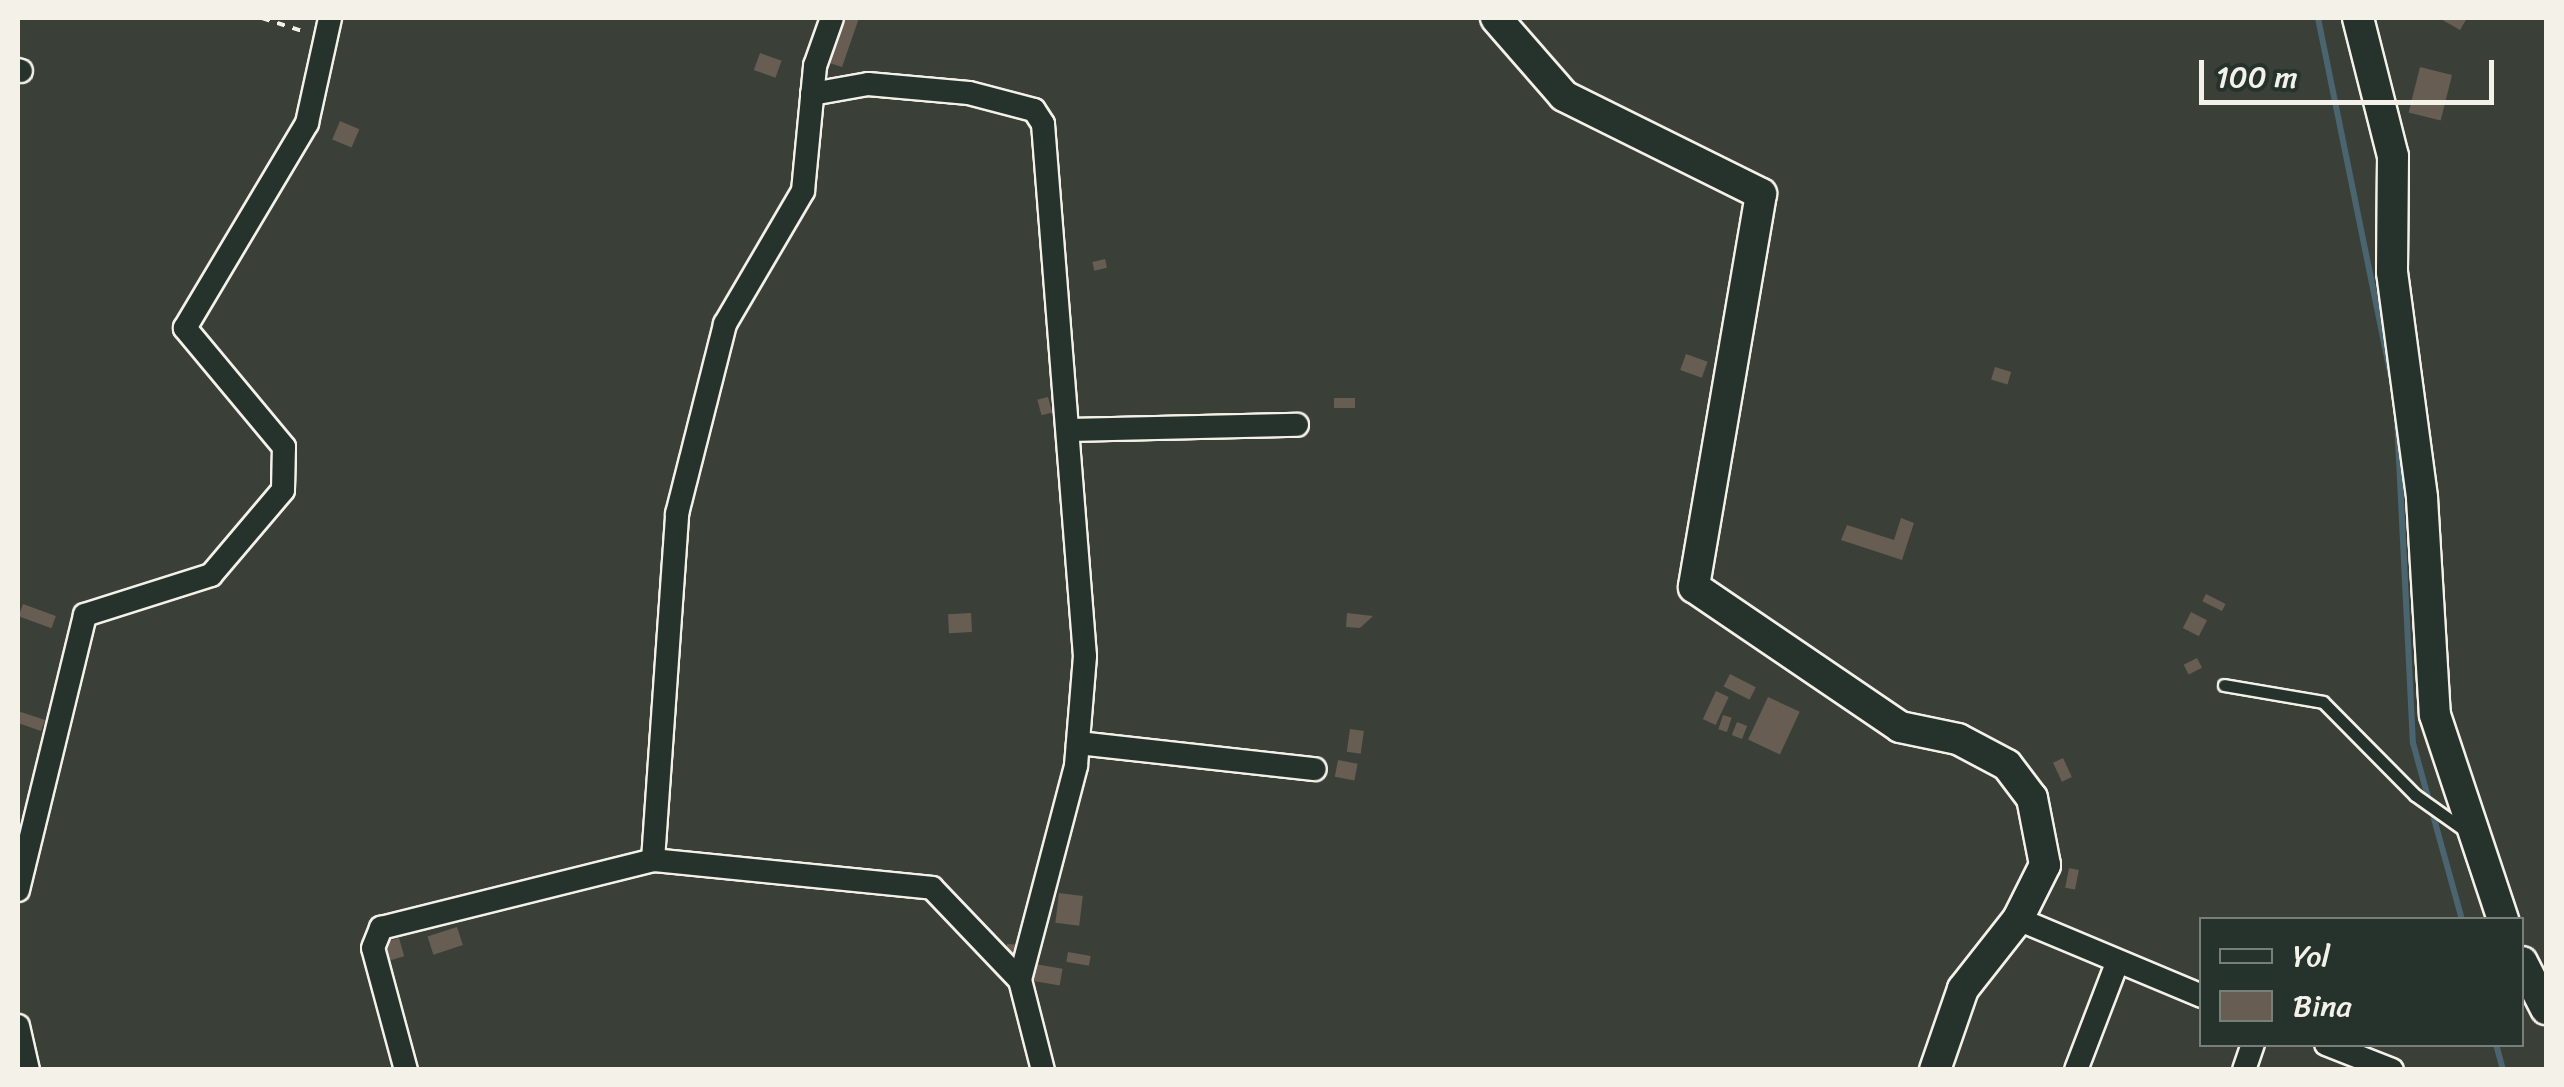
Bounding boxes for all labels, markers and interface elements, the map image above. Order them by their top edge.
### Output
scale bar [2204,40,2499,102]
text: 100 m [2216,50,2298,104]
legend [2199,917,2524,1047]
text: Yol [2293,929,2330,983]
text: Bina [2293,979,2351,1033]

